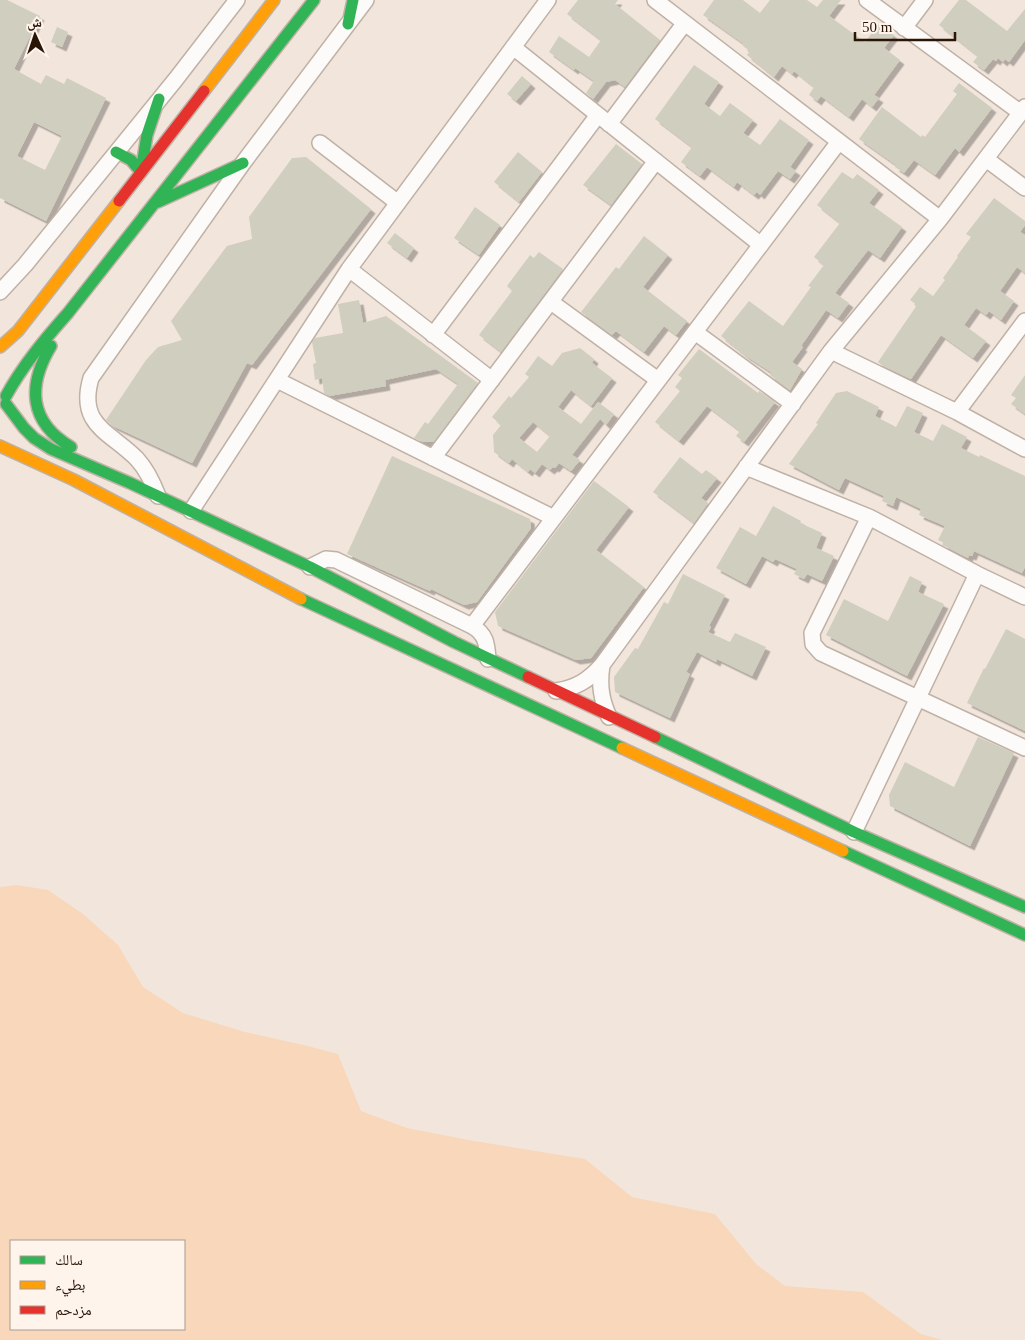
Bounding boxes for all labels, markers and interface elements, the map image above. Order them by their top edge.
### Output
north arrow [10,10,60,60]
scale bar [855,10,955,42]
text: ش [27,15,42,31]
text: 50 m [862,19,893,35]
legend [10,1240,185,1330]
text: سالك [55,1252,83,1268]
text: بطيء [55,1277,85,1297]
text: مزدحم [55,1302,92,1320]

